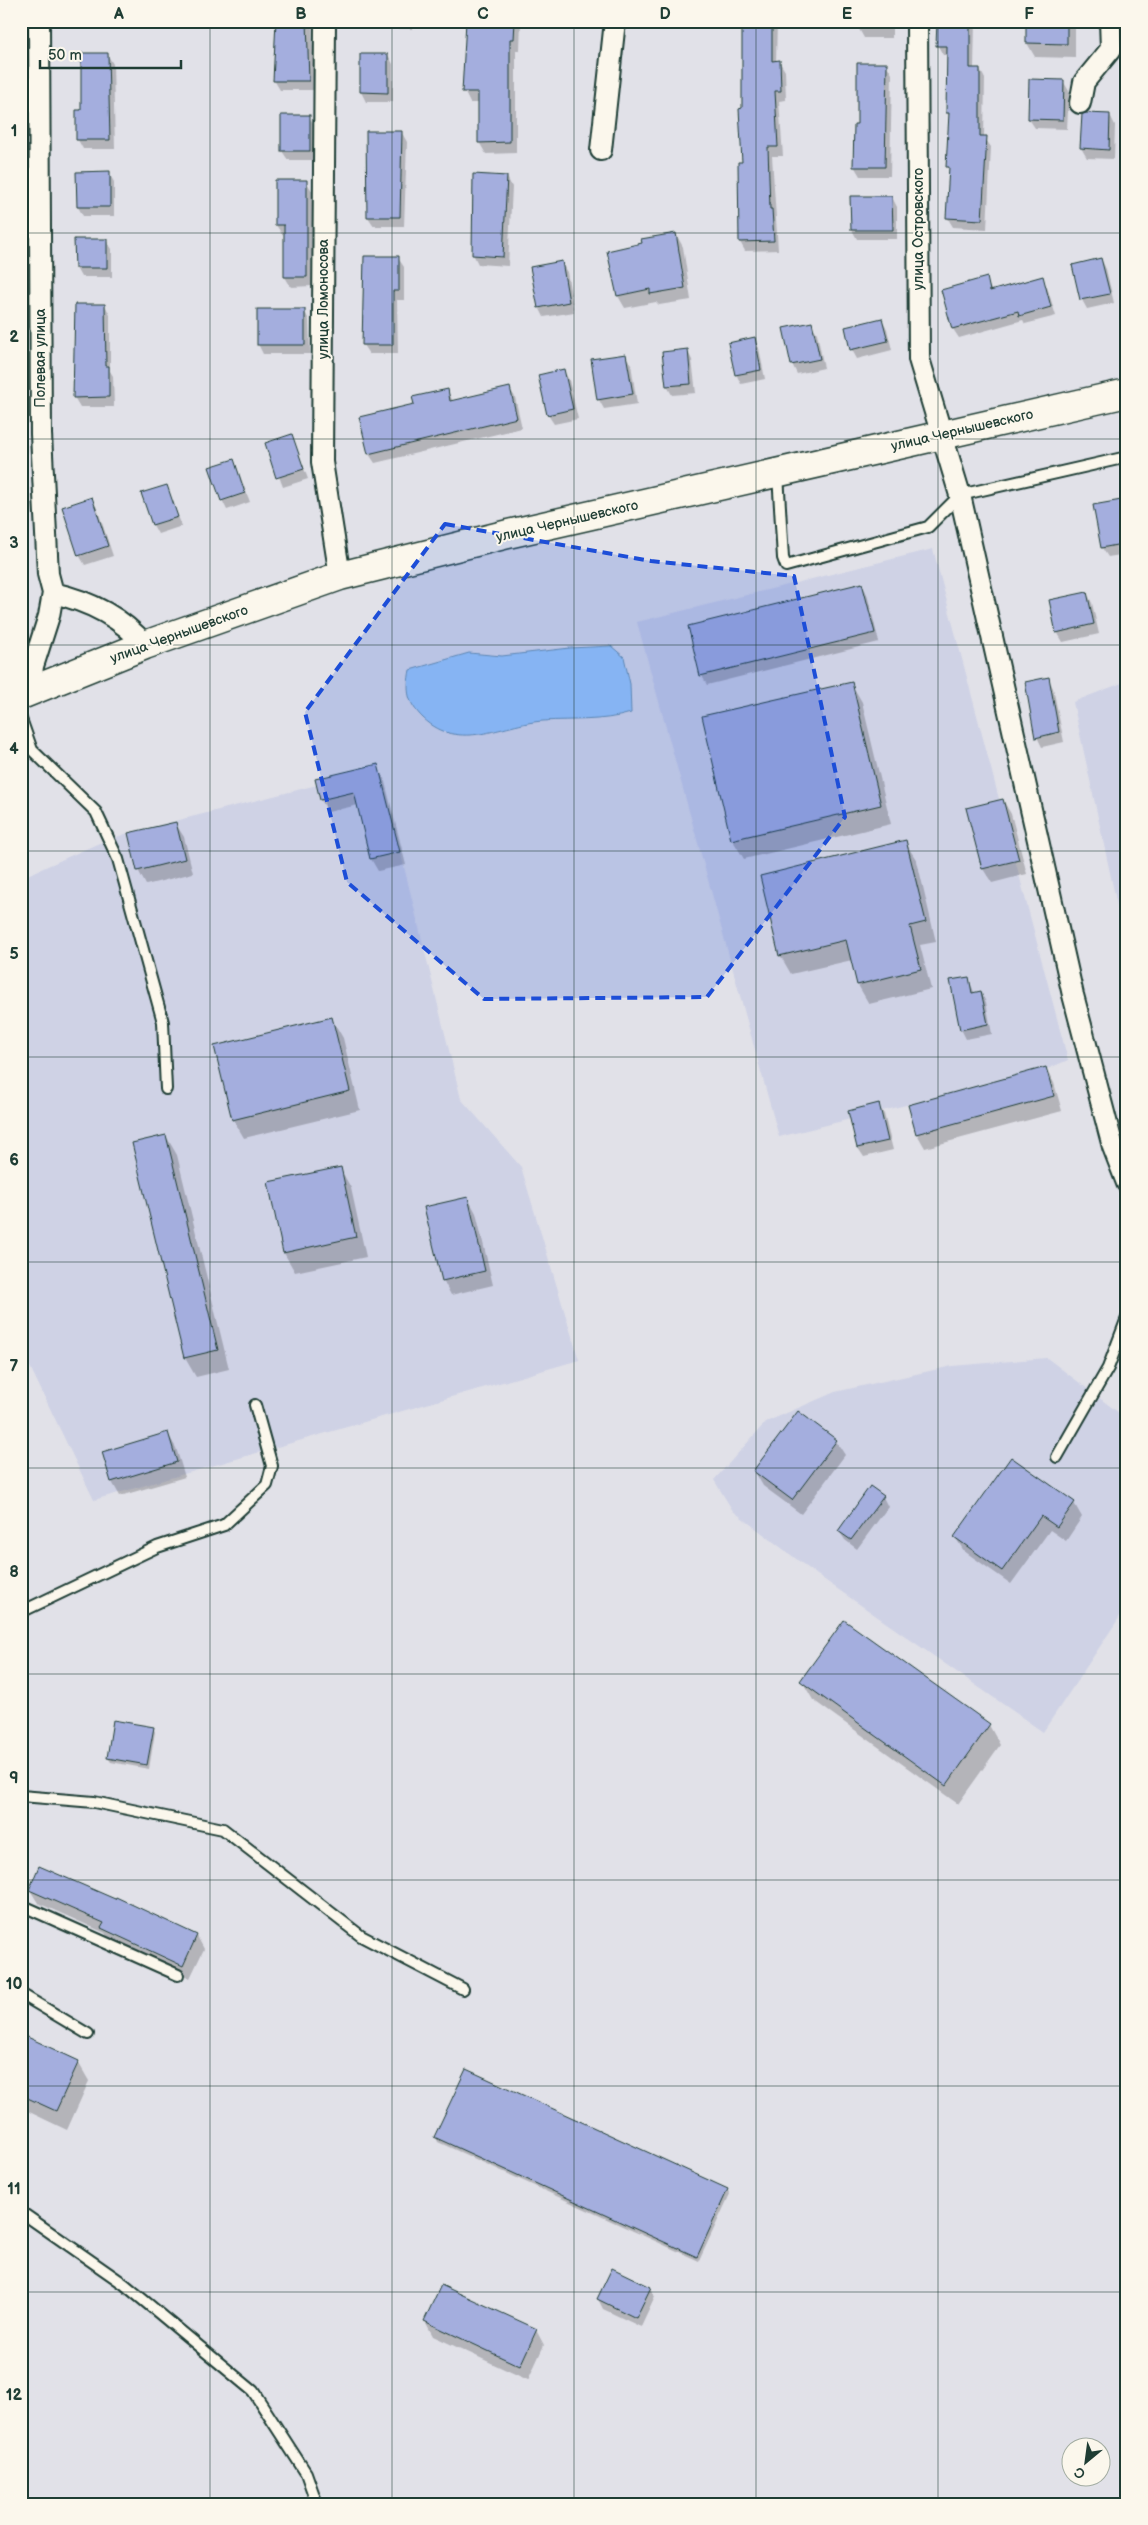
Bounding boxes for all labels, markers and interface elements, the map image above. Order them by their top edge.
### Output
text: A [113,5,124,24]
text: B [295,5,307,24]
text: C [477,5,489,24]
text: D [659,5,671,24]
text: E [842,5,852,24]
text: F [1024,5,1034,24]
scale bar [40,38,181,70]
text: 50 m [48,46,82,65]
text: 1 [11,122,17,141]
street label: улица Островского [910,168,927,290]
street label: улица Ломоносова [315,238,332,359]
street label: Полевая улица [32,308,49,408]
text: 2 [9,328,19,347]
street label: улица Чернышевского [889,405,1035,455]
street label: улица Чернышевского [494,496,640,546]
text: 3 [9,534,19,553]
street label: улица Чернышевского [108,601,250,667]
text: 4 [9,740,19,759]
text: 5 [9,945,19,964]
text: 6 [9,1151,19,1170]
text: 7 [10,1357,19,1376]
text: 8 [9,1563,19,1582]
text: 9 [9,1769,19,1788]
text: 10 [6,1975,22,1994]
text: 11 [7,2180,21,2199]
text: 12 [6,2386,23,2405]
north arrow [1060,2438,1110,2488]
text: С [1071,2463,1088,2483]

